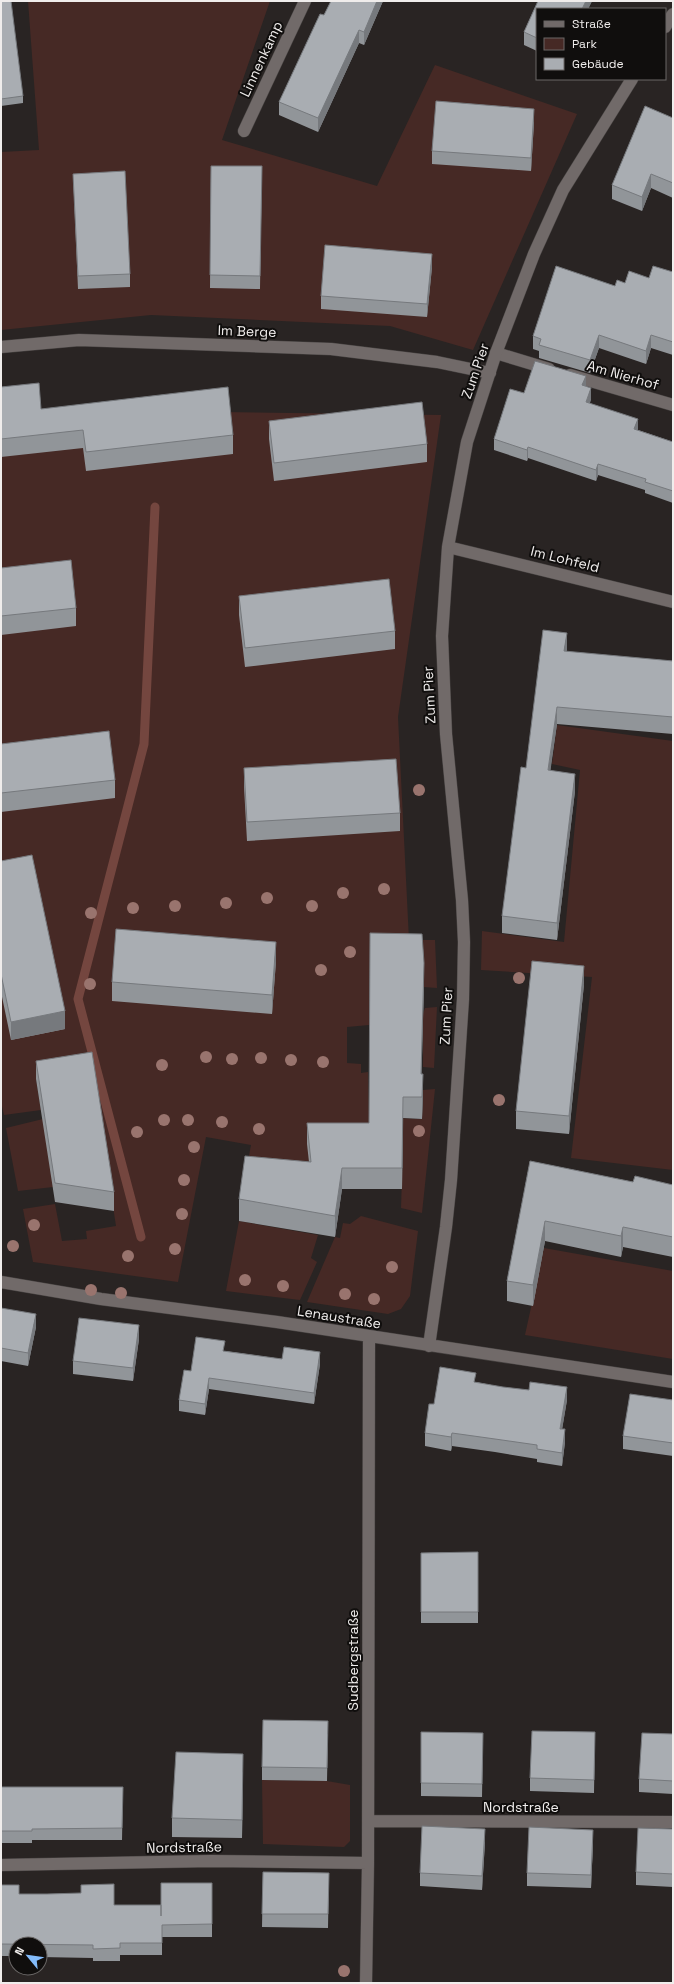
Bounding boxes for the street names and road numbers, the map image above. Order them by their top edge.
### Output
street label: Linnenkamp [236,18,286,100]
street label: Im Berge [217,321,277,341]
street label: Zum Pier [457,341,493,401]
street label: Am Nierhof [585,356,661,394]
street label: Im Lohfeld [529,542,601,576]
street label: Zum Pier [419,666,439,724]
street label: Zum Pier [436,987,456,1045]
street label: Lenaustraße [296,1301,382,1333]
street label: Sudbergstraße [344,1609,362,1711]
street label: Nordstraße [483,1798,559,1816]
street label: Nordstraße [146,1837,222,1857]

